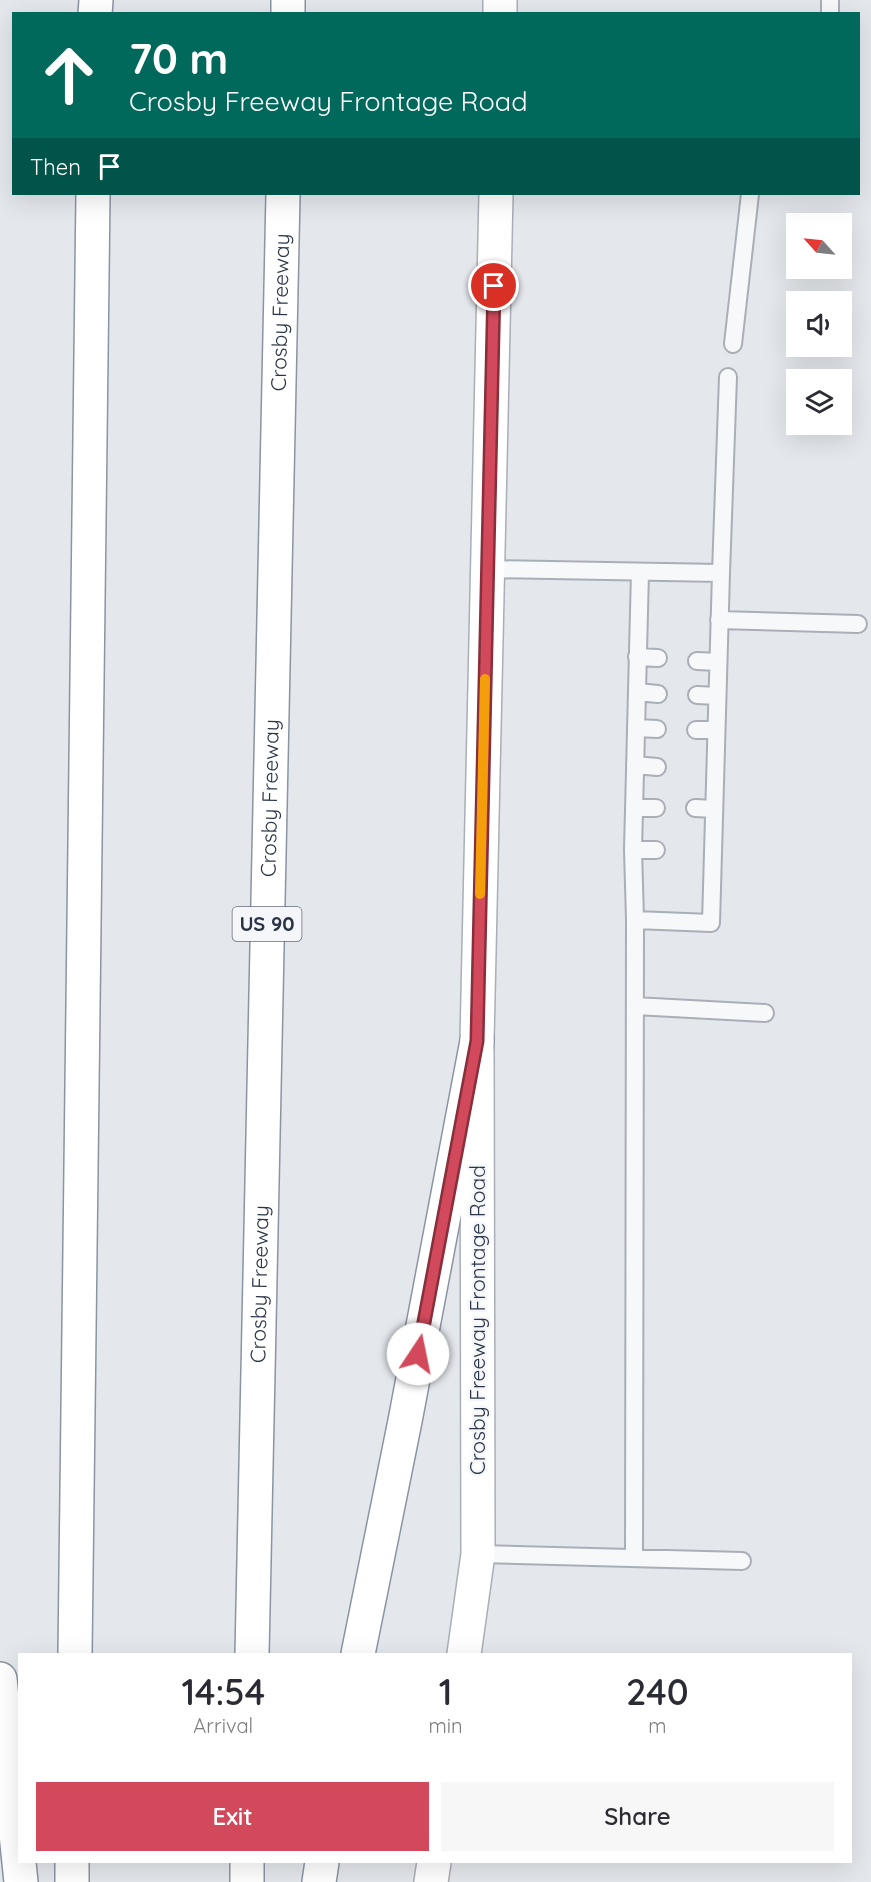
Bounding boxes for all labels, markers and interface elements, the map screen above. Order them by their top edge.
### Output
text: 70 m [129,32,228,85]
icon: ahead [30,36,108,114]
text: Crosby Freeway Frontage Road [129,84,528,118]
icon: arrive [93,150,126,183]
text: Then [30,153,81,181]
north arrow [786,213,852,279]
map controls [786,213,852,435]
street label: Crosby Freeway [265,233,294,392]
pin [468,260,519,311]
icon: arrive [477,269,510,302]
button: sound [786,291,852,357]
button: layers [786,369,852,435]
street label: Crosby Freeway [254,719,284,877]
road number: US 90 [232,907,302,941]
street label: Crosby Freeway Frontage Road [464,1165,490,1475]
street label: Crosby Freeway [244,1205,274,1363]
position arrow [386,1322,450,1386]
text: 14:54 [181,1669,265,1714]
text: 1 [439,1669,452,1714]
text: 240 [626,1669,689,1714]
text: Arrival [193,1713,253,1738]
text: min [429,1713,463,1738]
text: m [648,1713,666,1738]
button: Exit [36,1782,429,1851]
button: Share [441,1782,834,1851]

